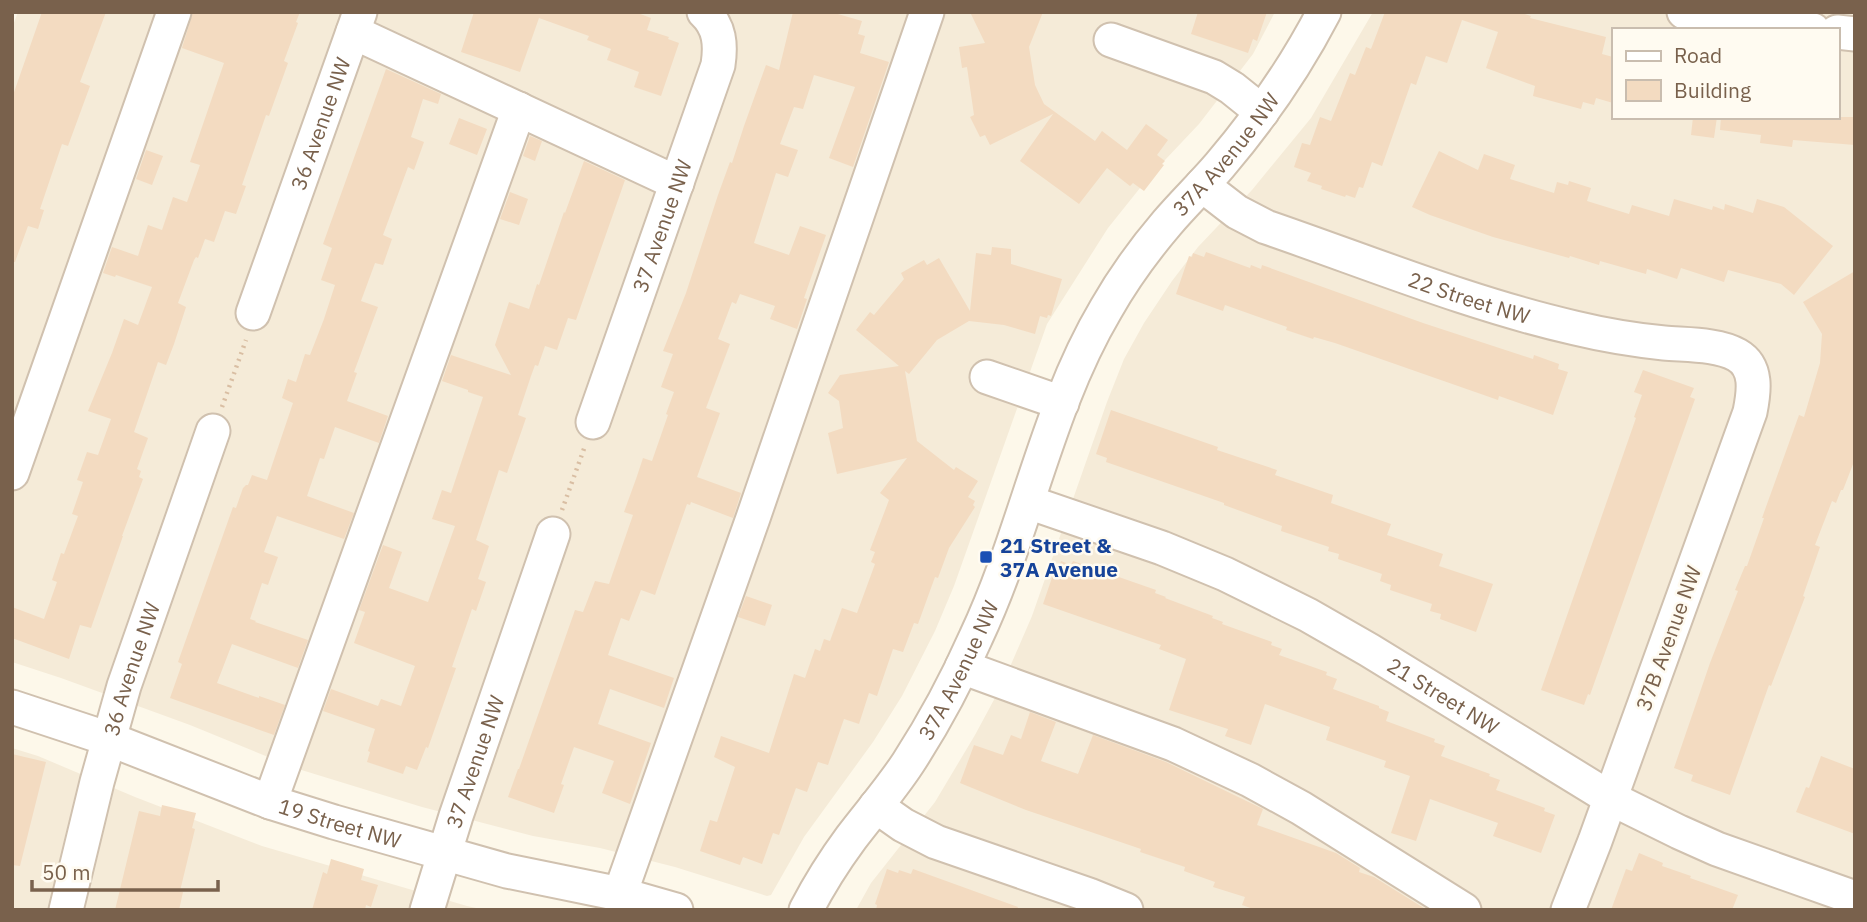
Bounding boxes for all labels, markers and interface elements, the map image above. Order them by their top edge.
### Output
legend [1612,28,1839,119]
text: Road [1674,41,1722,69]
street label: 36 Avenue NW [284,53,357,194]
text: Building [1674,76,1751,104]
street label: 37A Avenue NW [1166,87,1285,222]
street label: 37 Avenue NW [626,155,698,296]
street label: 22 Street NW [1405,265,1534,330]
place label: 21 Street & 37A Avenue [1000,531,1118,583]
marker: 21 Street & 37A Avenue [978,549,994,565]
street label: 37B Avenue NW [1629,561,1707,714]
street label: 37A Avenue NW [912,596,1005,745]
street label: 36 Avenue NW [97,598,166,739]
street label: 21 Street NW [1382,651,1505,741]
street label: 37 Avenue NW [439,691,511,831]
street label: 19 Street NW [275,792,405,854]
scale bar [32,848,217,892]
text: 50 m [42,858,91,886]

